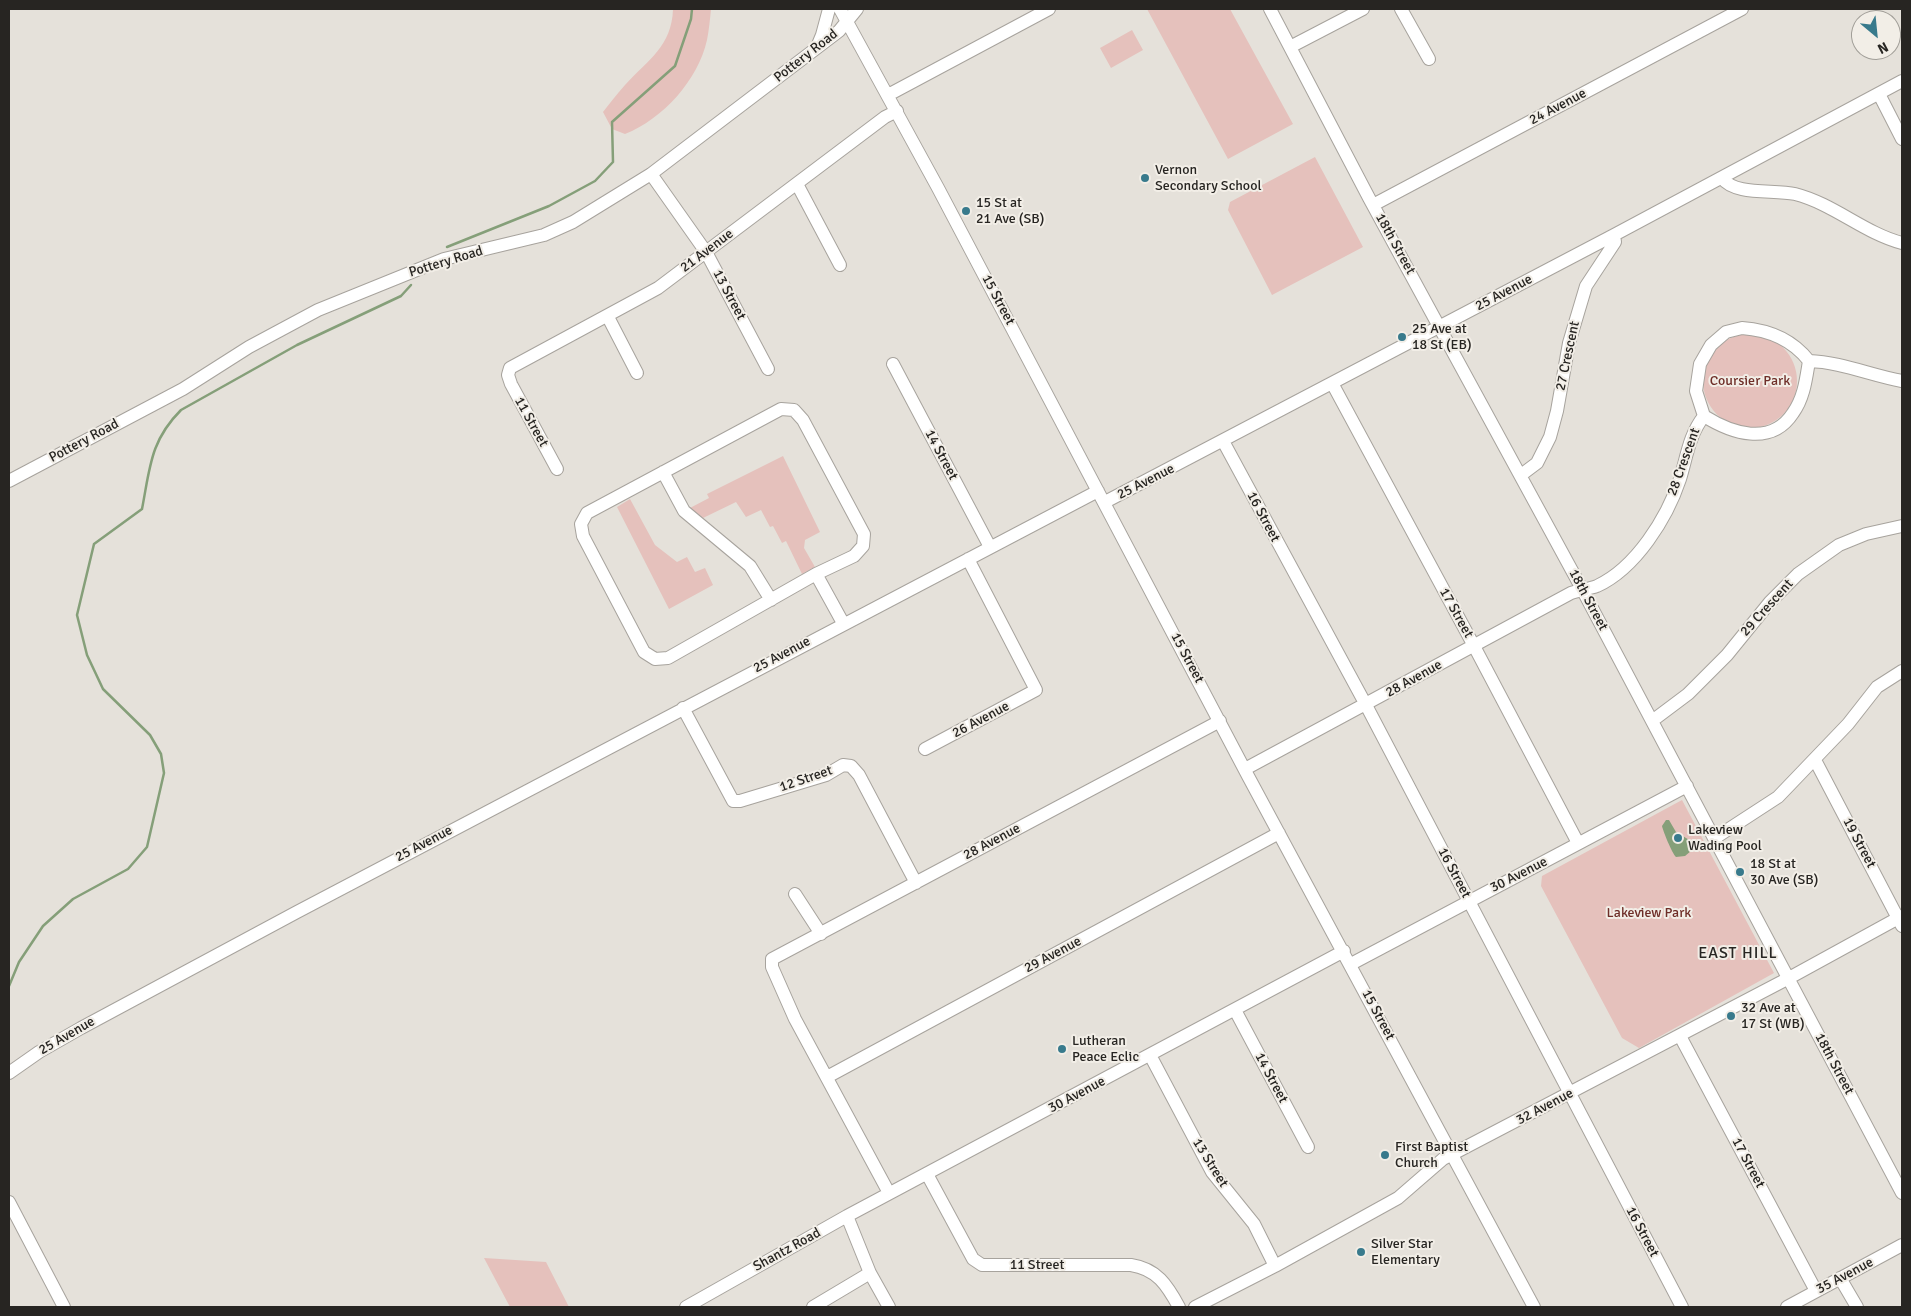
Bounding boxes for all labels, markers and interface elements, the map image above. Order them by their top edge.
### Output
north arrow [1851,10,1901,60]
street label: Pottery Road [771,26,841,86]
text: N [1875,38,1891,58]
street label: 24 Avenue [1527,85,1589,129]
place label: Vernon Secondary School [1155,162,1262,194]
marker: Vernon Secondary School [1139,172,1151,184]
place label: 15 St at 21 Ave (SB) [976,195,1044,228]
marker: 15 St at 21 Ave (SB) [960,205,972,217]
street label: 18th Street [1371,211,1419,277]
street label: 21 Avenue [677,226,737,276]
street label: Pottery Road [407,243,485,281]
street label: 13 Street [709,267,749,323]
street label: 25 Avenue [1473,271,1535,315]
street label: 15 Street [978,272,1018,328]
street label: 27 Crescent [1552,320,1584,392]
place label: 25 Ave at 18 St (EB) [1412,321,1472,354]
marker: 25 Ave at 18 St (EB) [1396,331,1408,343]
park label: Coursier Park [1710,373,1790,389]
street label: 11 Street [510,394,552,450]
street label: Pottery Road [46,416,122,466]
street label: 28 Crescent [1664,426,1704,498]
street label: 14 Street [921,427,961,483]
street label: 25 Avenue [1115,460,1177,504]
street label: 16 Street [1243,489,1283,545]
street label: 18th Street [1565,566,1611,634]
street label: 29 Crescent [1737,576,1797,640]
street label: 17 Street [1435,585,1477,641]
street label: 15 Street [1167,630,1207,686]
street label: 25 Avenue [751,633,813,677]
street label: 28 Avenue [1383,657,1445,701]
street label: 26 Avenue [950,698,1012,742]
street label: 12 Street [777,762,835,796]
street label: 19 Street [1839,815,1879,871]
street label: 28 Avenue [961,820,1023,864]
street label: 25 Avenue [393,822,455,866]
place label: Lakeview Wading Pool [1688,822,1762,854]
marker: Lakeview Wading Pool [1672,832,1684,844]
street label: 16 Street [1434,845,1474,901]
street label: 30 Avenue [1488,853,1550,897]
place label: 18 St at 30 Ave (SB) [1750,856,1818,889]
marker: 18 St at 30 Ave (SB) [1734,866,1746,878]
park label: Lakeview Park [1607,905,1691,921]
street label: 29 Avenue [1022,933,1084,977]
district label: EAST HILL [1697,944,1779,964]
street label: 15 Street [1358,987,1398,1043]
place label: 32 Ave at 17 St (WB) [1741,1000,1805,1032]
marker: 32 Ave at 17 St (WB) [1725,1010,1737,1022]
street label: 25 Avenue [36,1013,98,1059]
street label: 18th Street [1811,1030,1857,1098]
place label: Lutheran Peace Eclic [1072,1033,1139,1066]
marker: Lutheran Peace Eclic [1056,1043,1068,1055]
street label: 14 Street [1251,1050,1291,1106]
street label: 30 Avenue [1046,1073,1108,1117]
street label: 32 Avenue [1514,1085,1576,1129]
street label: 13 Street [1188,1135,1232,1191]
street label: 17 Street [1728,1135,1768,1191]
place label: First Baptist Church [1395,1139,1468,1172]
marker: First Baptist Church [1379,1149,1391,1161]
street label: 16 Street [1622,1204,1662,1260]
street label: Shantz Road [750,1225,824,1275]
place label: Silver Star Elementary [1371,1236,1440,1268]
marker: Silver Star Elementary [1355,1246,1367,1258]
street label: 35 Avenue [1814,1254,1876,1298]
street label: 11 Street [1010,1257,1064,1273]

